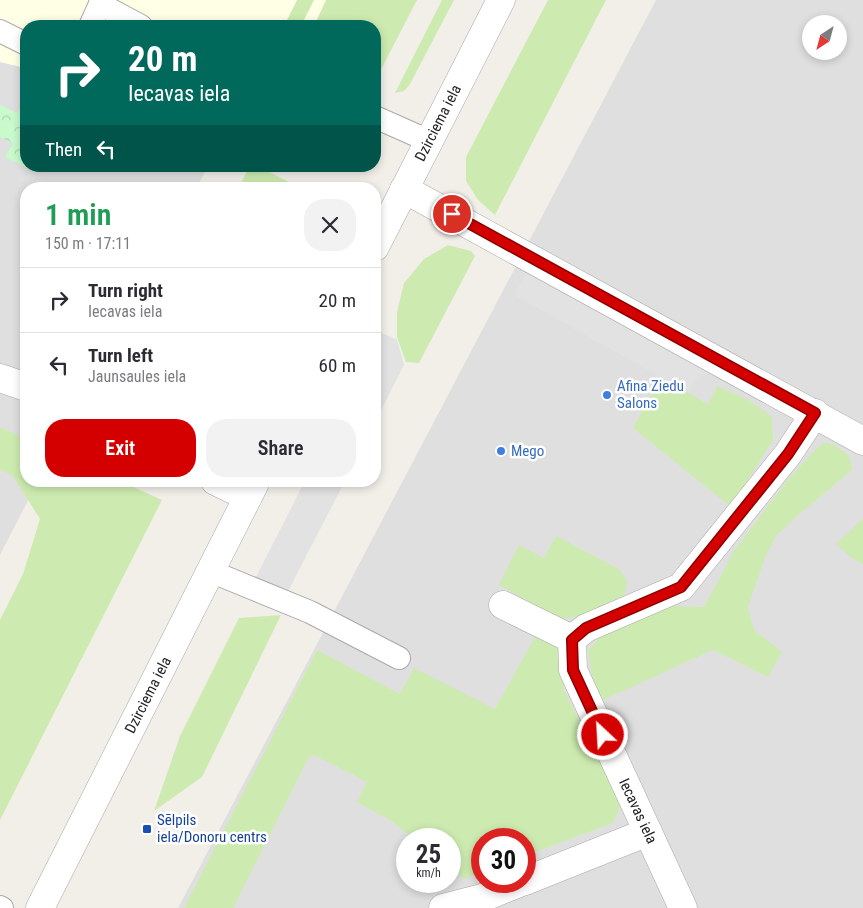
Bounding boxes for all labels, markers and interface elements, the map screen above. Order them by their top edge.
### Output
north arrow [802,15,848,60]
map controls [802,15,847,60]
text: 20 m [128,39,197,80]
icon: right [45,40,110,105]
text: Iecavas iela [128,81,230,106]
street label: Dzirciema iela [411,82,465,164]
icon: left [92,135,120,163]
text: Then [45,138,82,161]
pin [431,193,473,235]
text: 1 min [45,197,111,232]
button: close [304,199,356,251]
icon: arrive [438,200,466,228]
text: 150 m · 17:11 [45,234,131,253]
text: Turn right [88,279,163,302]
icon: right [45,286,73,314]
text: 20 m [319,289,356,312]
text: Iecavas iela [88,302,162,321]
text: Turn left [88,344,153,367]
icon: left [45,351,73,379]
text: 60 m [319,354,356,377]
text: Jaunsaules iela [88,367,186,386]
place label: Afina Ziedu Salons [617,377,684,412]
marker: Afina Ziedu Salons [601,389,613,401]
button: Exit [45,419,196,477]
button: Share [206,419,356,477]
place label: Mego [511,442,544,460]
marker: Mego [495,445,507,457]
street label: Dzirciema iela [121,654,175,736]
position arrow [576,708,628,760]
street label: Iecavas iela [615,776,661,846]
place label: Sēlpils iela/Donoru centrs [157,811,267,846]
marker: Sēlpils iela/Donoru centrs [141,823,153,835]
speed limit sign: 30 [471,828,536,893]
text: 25 [416,840,441,869]
text: km/h [416,866,441,880]

